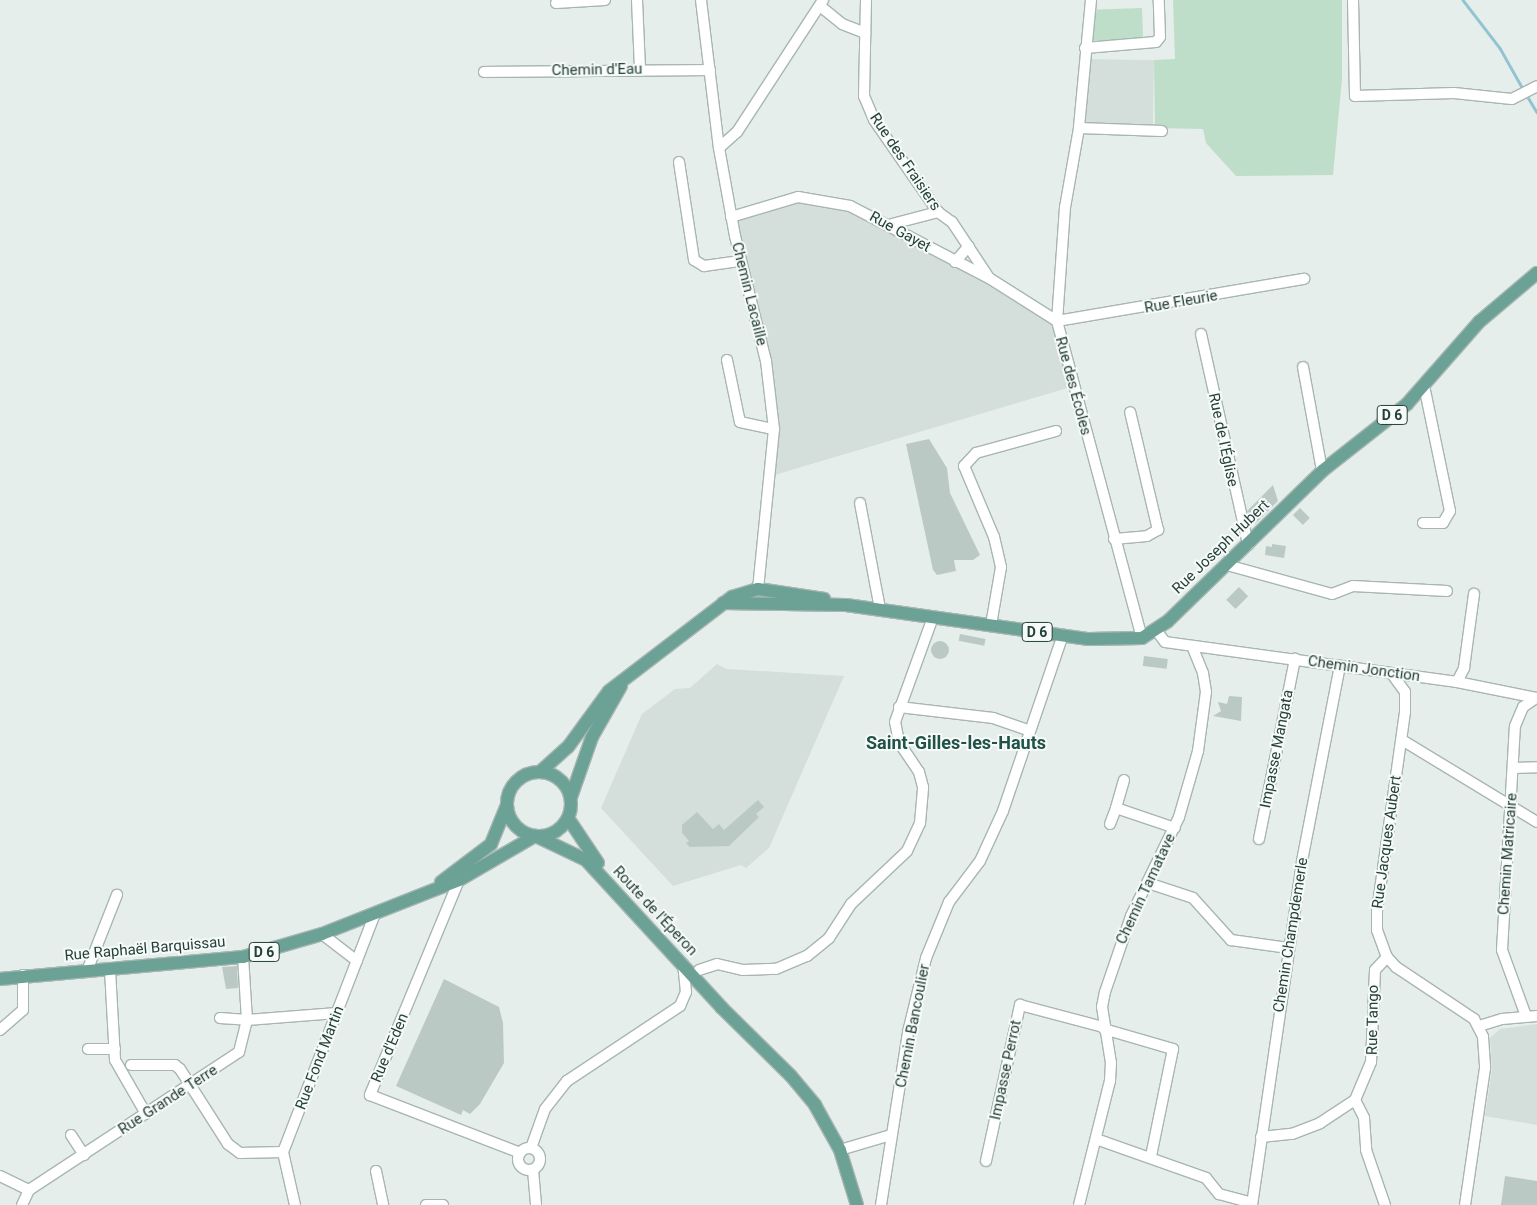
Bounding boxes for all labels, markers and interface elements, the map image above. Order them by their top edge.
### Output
street label: Chemin d'Eau [551,60,643,80]
street label: Rue des Fraisiers [866,110,944,214]
street label: Rue Gayet [866,208,934,256]
street label: Chemin Lacaille [727,240,771,348]
street label: Rue Fleurie [1143,287,1219,317]
street label: Rue des Écoles [1051,335,1095,437]
street label: Rue de l'Église [1204,391,1242,489]
road number: D 6 [1376,404,1408,426]
street label: Rue Joseph Hubert [1169,496,1273,598]
road number: D 6 [1021,620,1053,644]
street label: Chemin Jonction [1307,652,1421,686]
street label: Impasse Mangata [1257,688,1297,810]
district label: Saint-Gilles-les-Hauts [866,732,1046,754]
street label: Rue Jacques Aubert [1369,774,1405,910]
street label: Chemin Matricaire [1495,792,1521,916]
street label: Chemin Tamatave [1112,831,1180,947]
street label: Chemin Champdemerle [1270,856,1312,1014]
street label: Route de l'Éperon [609,863,701,959]
street label: Rue Raphaël Barquissau [64,933,226,965]
road number: D 6 [248,940,280,964]
street label: Chemin Bancoulier [892,963,934,1089]
street label: Rue Tango [1363,984,1383,1056]
street label: Rue Fond Martin [292,1003,348,1113]
street label: Rue d'Eden [367,1011,413,1085]
street label: Impasse Perrot [987,1018,1025,1122]
street label: Rue Grande Terre [115,1061,221,1139]

